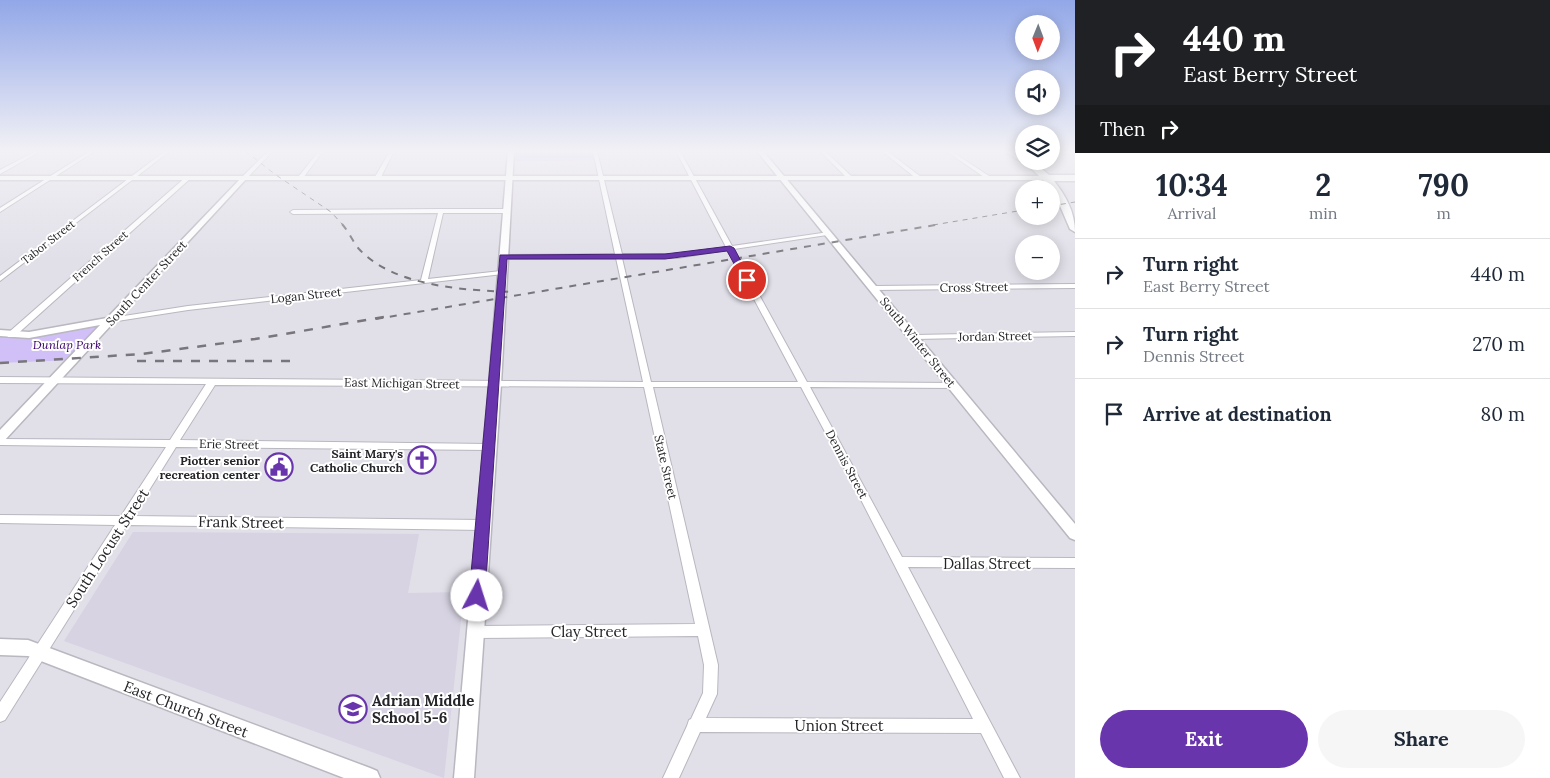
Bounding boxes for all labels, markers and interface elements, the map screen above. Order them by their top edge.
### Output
north arrow [1015,15,1060,60]
map controls [1015,15,1060,280]
text: 440 m [1183,16,1285,61]
icon: right [1100,20,1165,85]
text: East Berry Street [1183,60,1357,88]
button: sound [1015,70,1060,115]
icon: right [1155,115,1183,143]
text: Then [1100,117,1145,141]
button: layers [1015,125,1060,170]
text: 10:34 [1156,166,1228,204]
text: 2 [1315,166,1331,204]
text: 790 [1419,166,1469,204]
button: + [1015,180,1060,225]
text: Arrival [1168,203,1216,223]
text: min [1309,203,1338,223]
text: m [1437,203,1451,223]
street label: Tabor Street [18,216,78,267]
street label: French Street [69,227,131,285]
button: − [1015,235,1060,280]
street label: South Center Street [102,237,190,329]
text: Turn right [1143,252,1239,276]
pin [726,259,768,301]
icon: right [1100,260,1128,288]
text: 440 m [1471,262,1525,286]
icon: arrive [733,266,761,294]
text: East Berry Street [1143,276,1270,296]
street label: Cross Street [939,279,1009,295]
street label: Logan Street [270,284,343,306]
street label: South Winter Street [877,294,959,390]
text: Turn right [1143,322,1239,346]
street label: Jordan Street [957,328,1033,344]
icon: right [1100,330,1128,358]
text: 270 m [1472,332,1525,356]
park label: Dunlap Park [33,337,101,352]
text: Dennis Street [1143,346,1245,366]
street label: East Michigan Street [344,374,460,392]
icon: arrive [1100,400,1128,428]
text: Arrive at destination [1143,402,1332,426]
text: 80 m [1481,402,1525,426]
street label: Dennis Street [823,427,872,501]
street label: State Street [651,433,681,501]
street label: Erie Street [199,436,259,452]
church icon: Saint Mary's Catholic Church [407,445,437,475]
place label: Saint Mary's Catholic Church [310,446,404,475]
public building icon: Piotter senior recreation center [264,452,294,482]
place label: Piotter senior recreation center [159,453,260,482]
street label: South Locust Street [61,485,153,611]
street label: Frank Street [198,512,284,532]
street label: Dallas Street [943,554,1031,573]
position arrow [450,569,502,621]
street label: Clay Street [551,622,627,641]
street label: East Church Street [121,676,251,742]
place label: Adrian Middle School 5-6 [372,691,474,727]
school or university icon: Adrian Middle School 5-6 [338,694,368,724]
button: Exit [1100,710,1308,768]
button: Share [1318,710,1525,768]
street label: Union Street [795,716,884,735]

